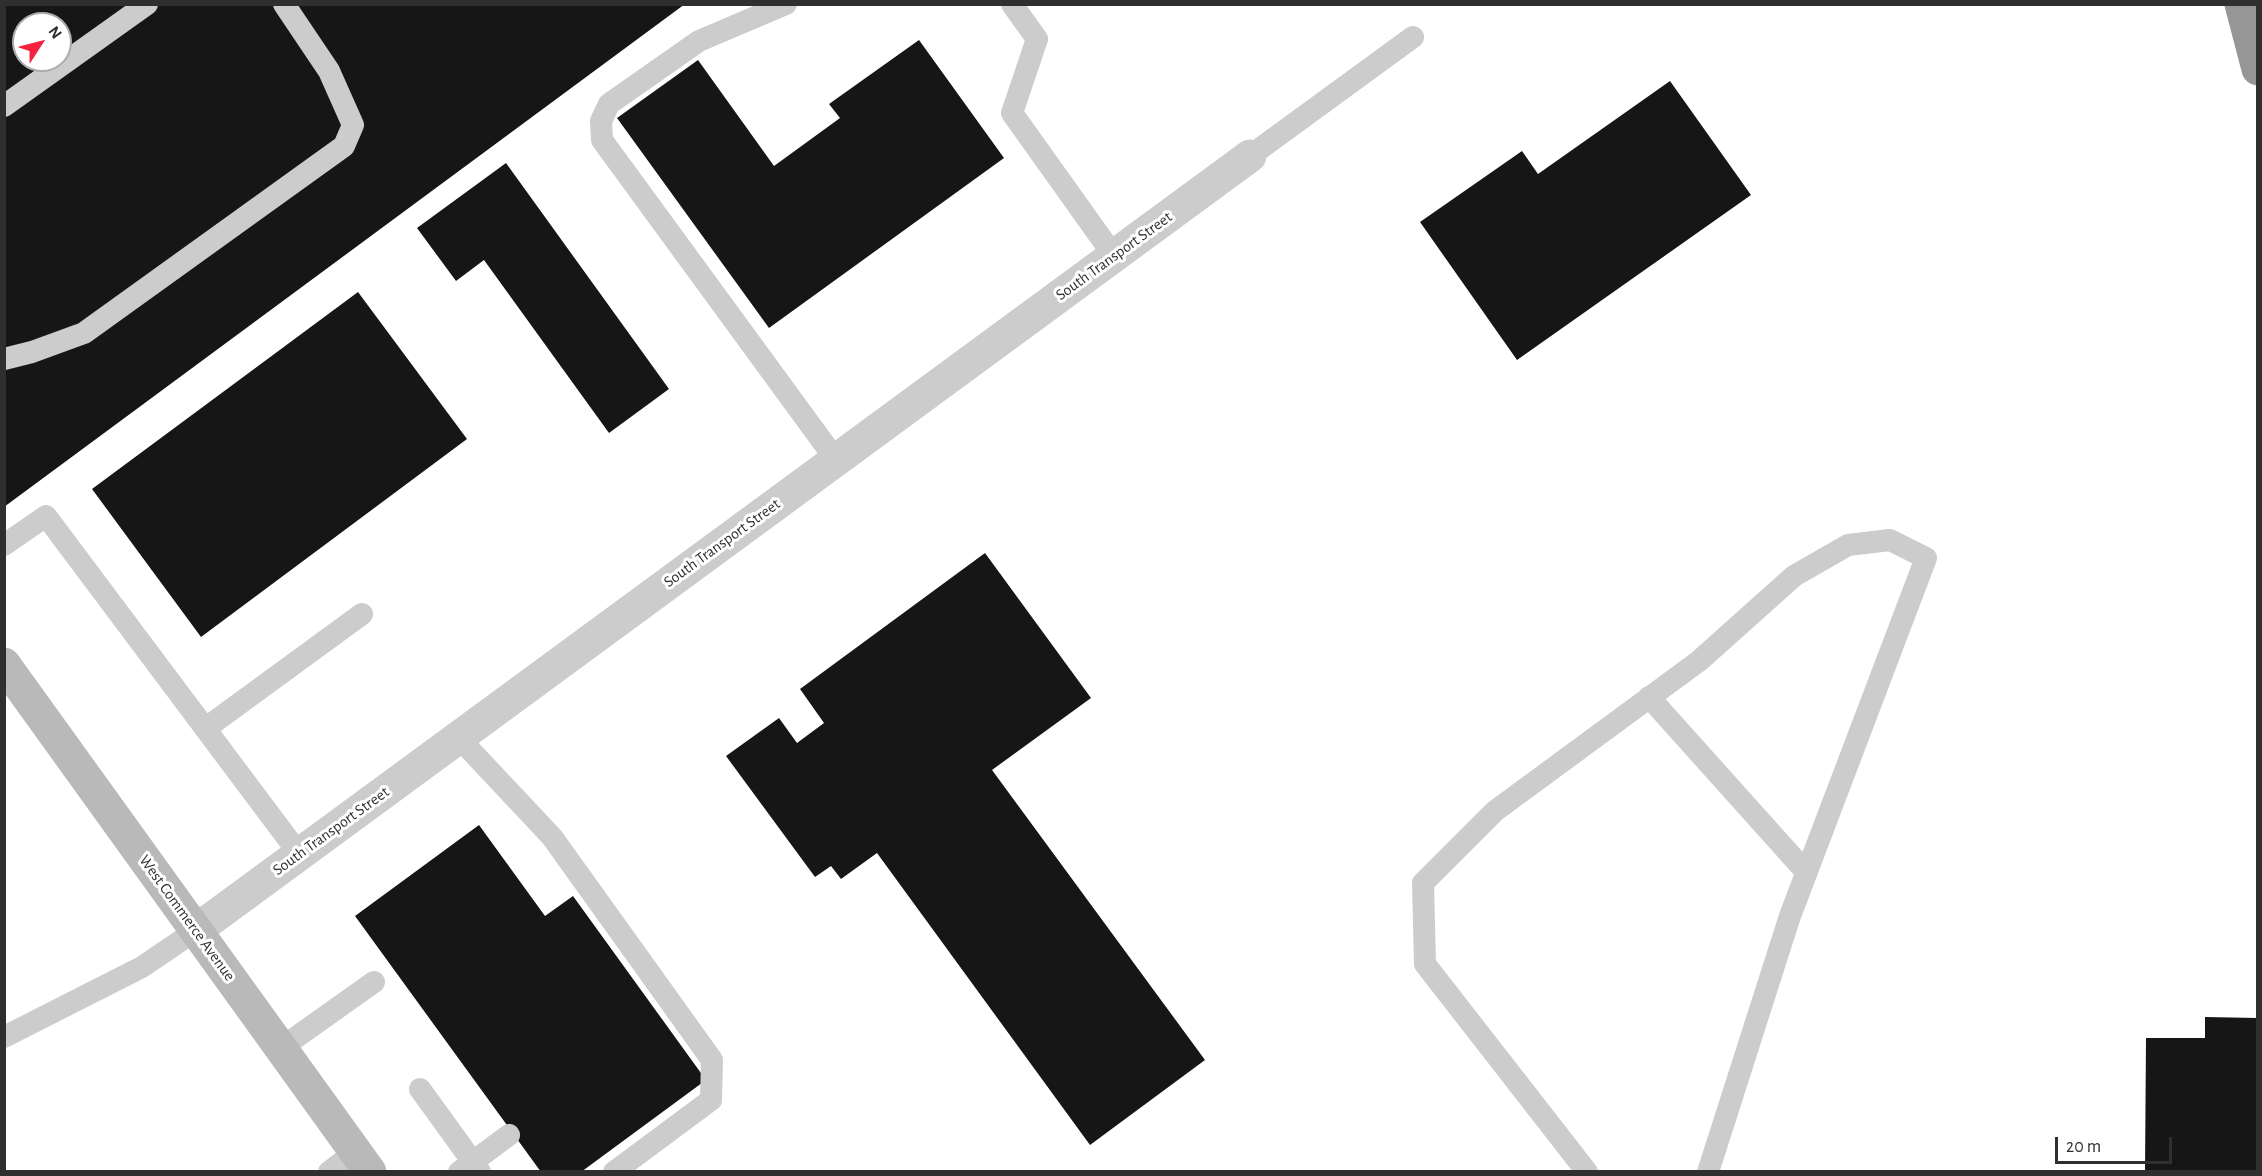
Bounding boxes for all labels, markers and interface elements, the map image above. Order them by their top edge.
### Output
north arrow [12,12,72,72]
text: N [45,23,65,42]
street label: South Transport Street [1052,207,1176,305]
street label: South Transport Street [660,494,784,592]
street label: South Transport Street [269,782,393,880]
street label: West Commerce Avenue [135,851,239,985]
scale bar [2058,1125,2175,1163]
text: 20 m [2066,1138,2101,1156]

